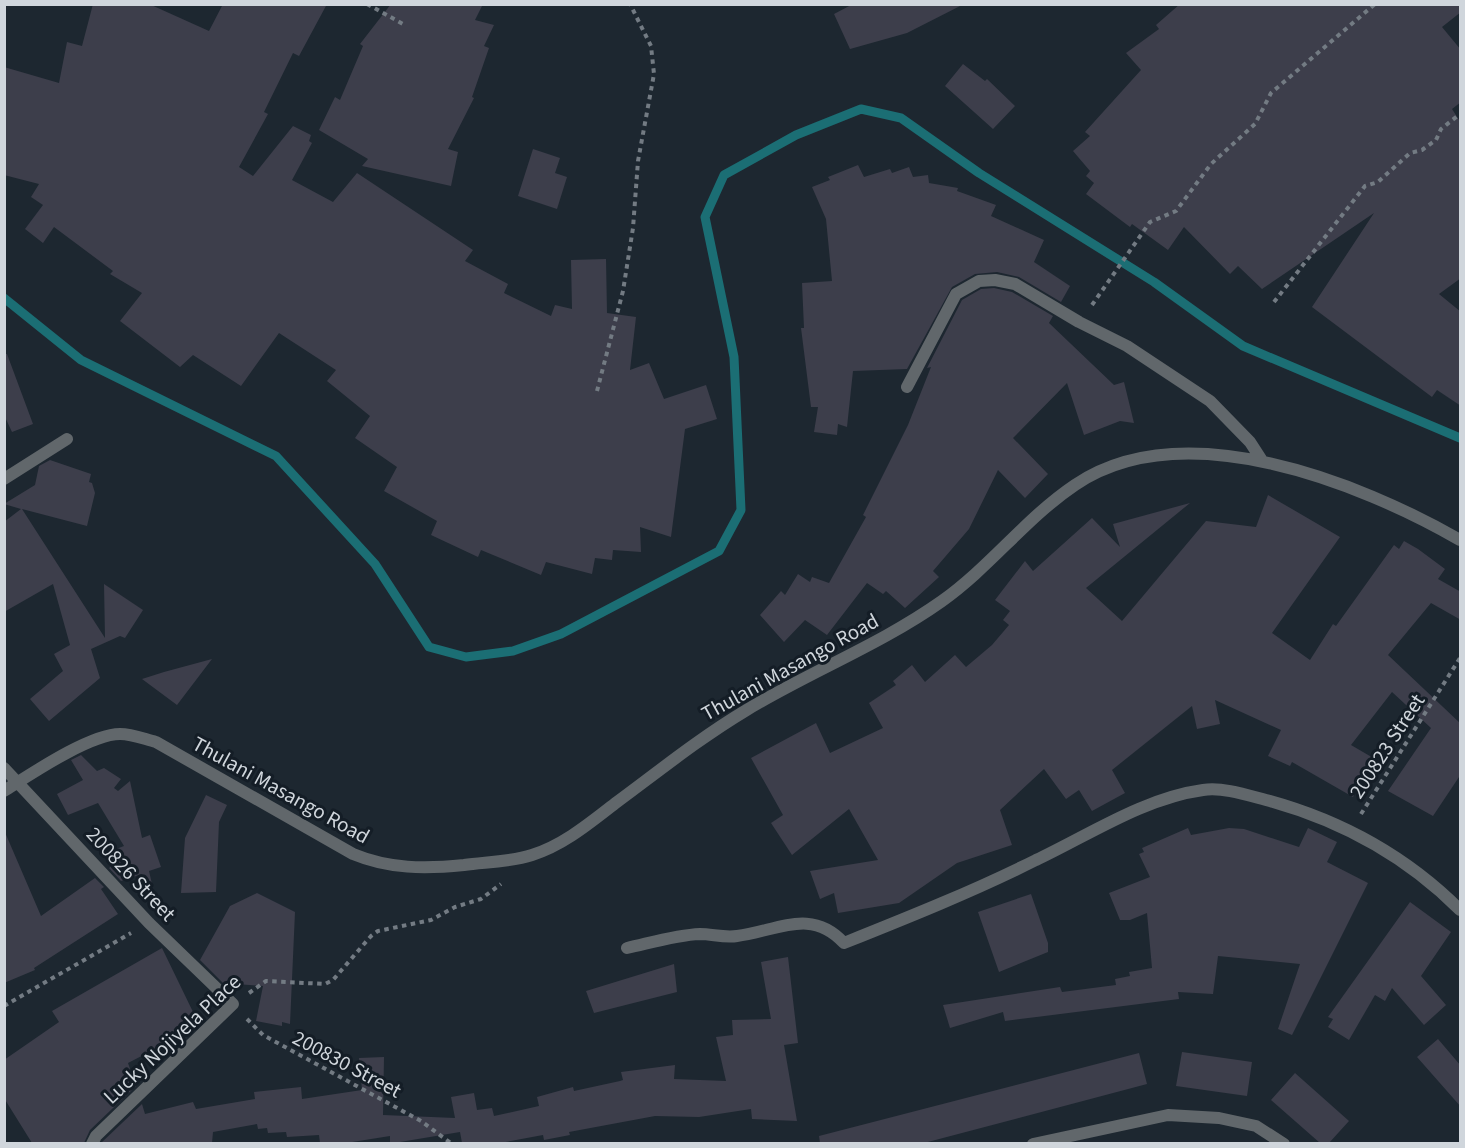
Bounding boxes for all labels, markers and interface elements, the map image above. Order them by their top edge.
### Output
street label: Thulani Masango Road [696,606,884,728]
street label: 200823 Street [1342,688,1432,804]
street label: Thulani Masango Road [187,729,375,851]
street label: 200826 Street [79,820,183,928]
street label: Lucky Nojiyela Place [97,967,247,1111]
street label: 200830 Street [287,1023,407,1105]

